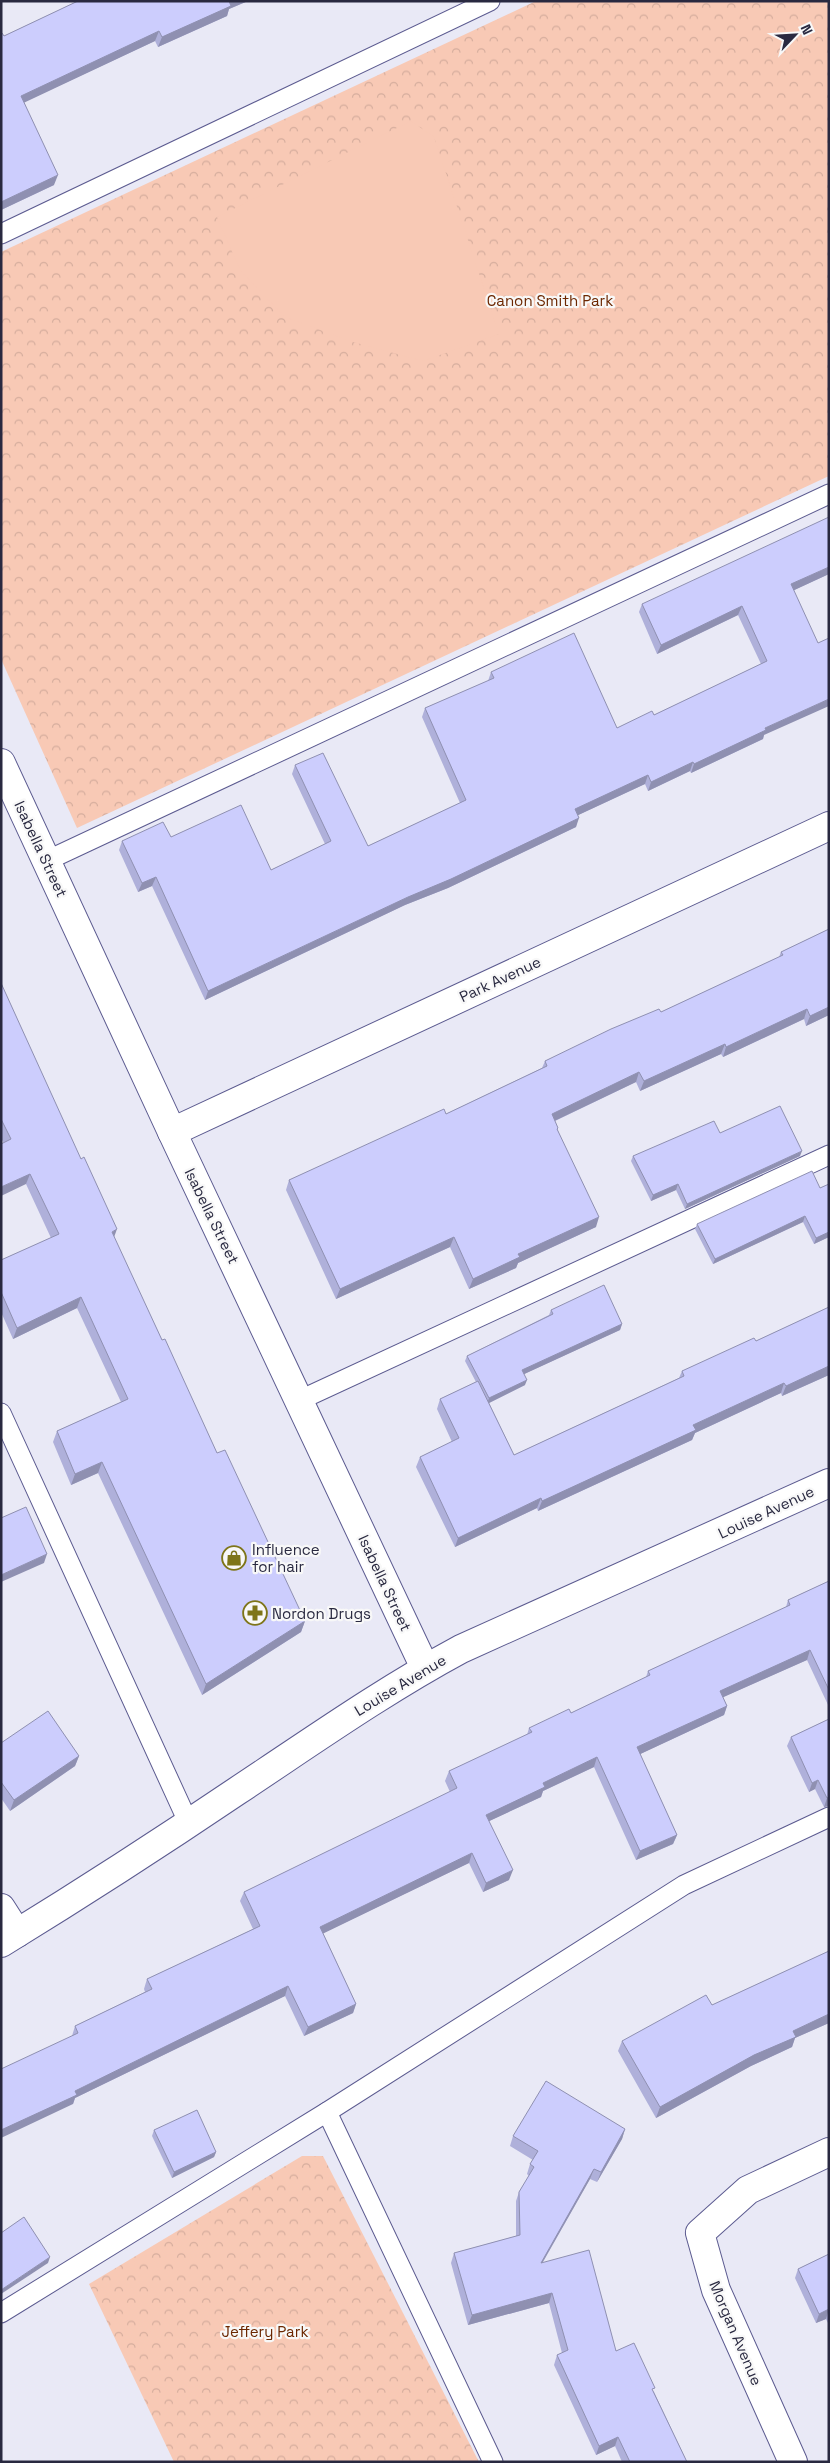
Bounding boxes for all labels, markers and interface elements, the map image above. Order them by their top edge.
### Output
north arrow [770,10,820,60]
text: N [797,21,817,38]
park label: Canon Smith Park [487,291,613,310]
street label: Isabella Street [10,798,72,900]
street label: Park Avenue [456,952,544,1006]
street label: Isabella Street [181,1165,243,1267]
street label: Louise Avenue [715,1481,817,1543]
street label: Isabella Street [354,1532,416,1634]
place label: Influence for hair [252,1540,320,1576]
shop icon: Influence for hair [221,1545,247,1571]
pharmacy icon: Nordon Drugs [242,1600,268,1626]
place label: Nordon Drugs [272,1604,371,1623]
street label: Louise Avenue [351,1650,449,1720]
street label: Morgan Avenue [705,2278,767,2388]
park label: Jeffery Park [222,2322,308,2341]

